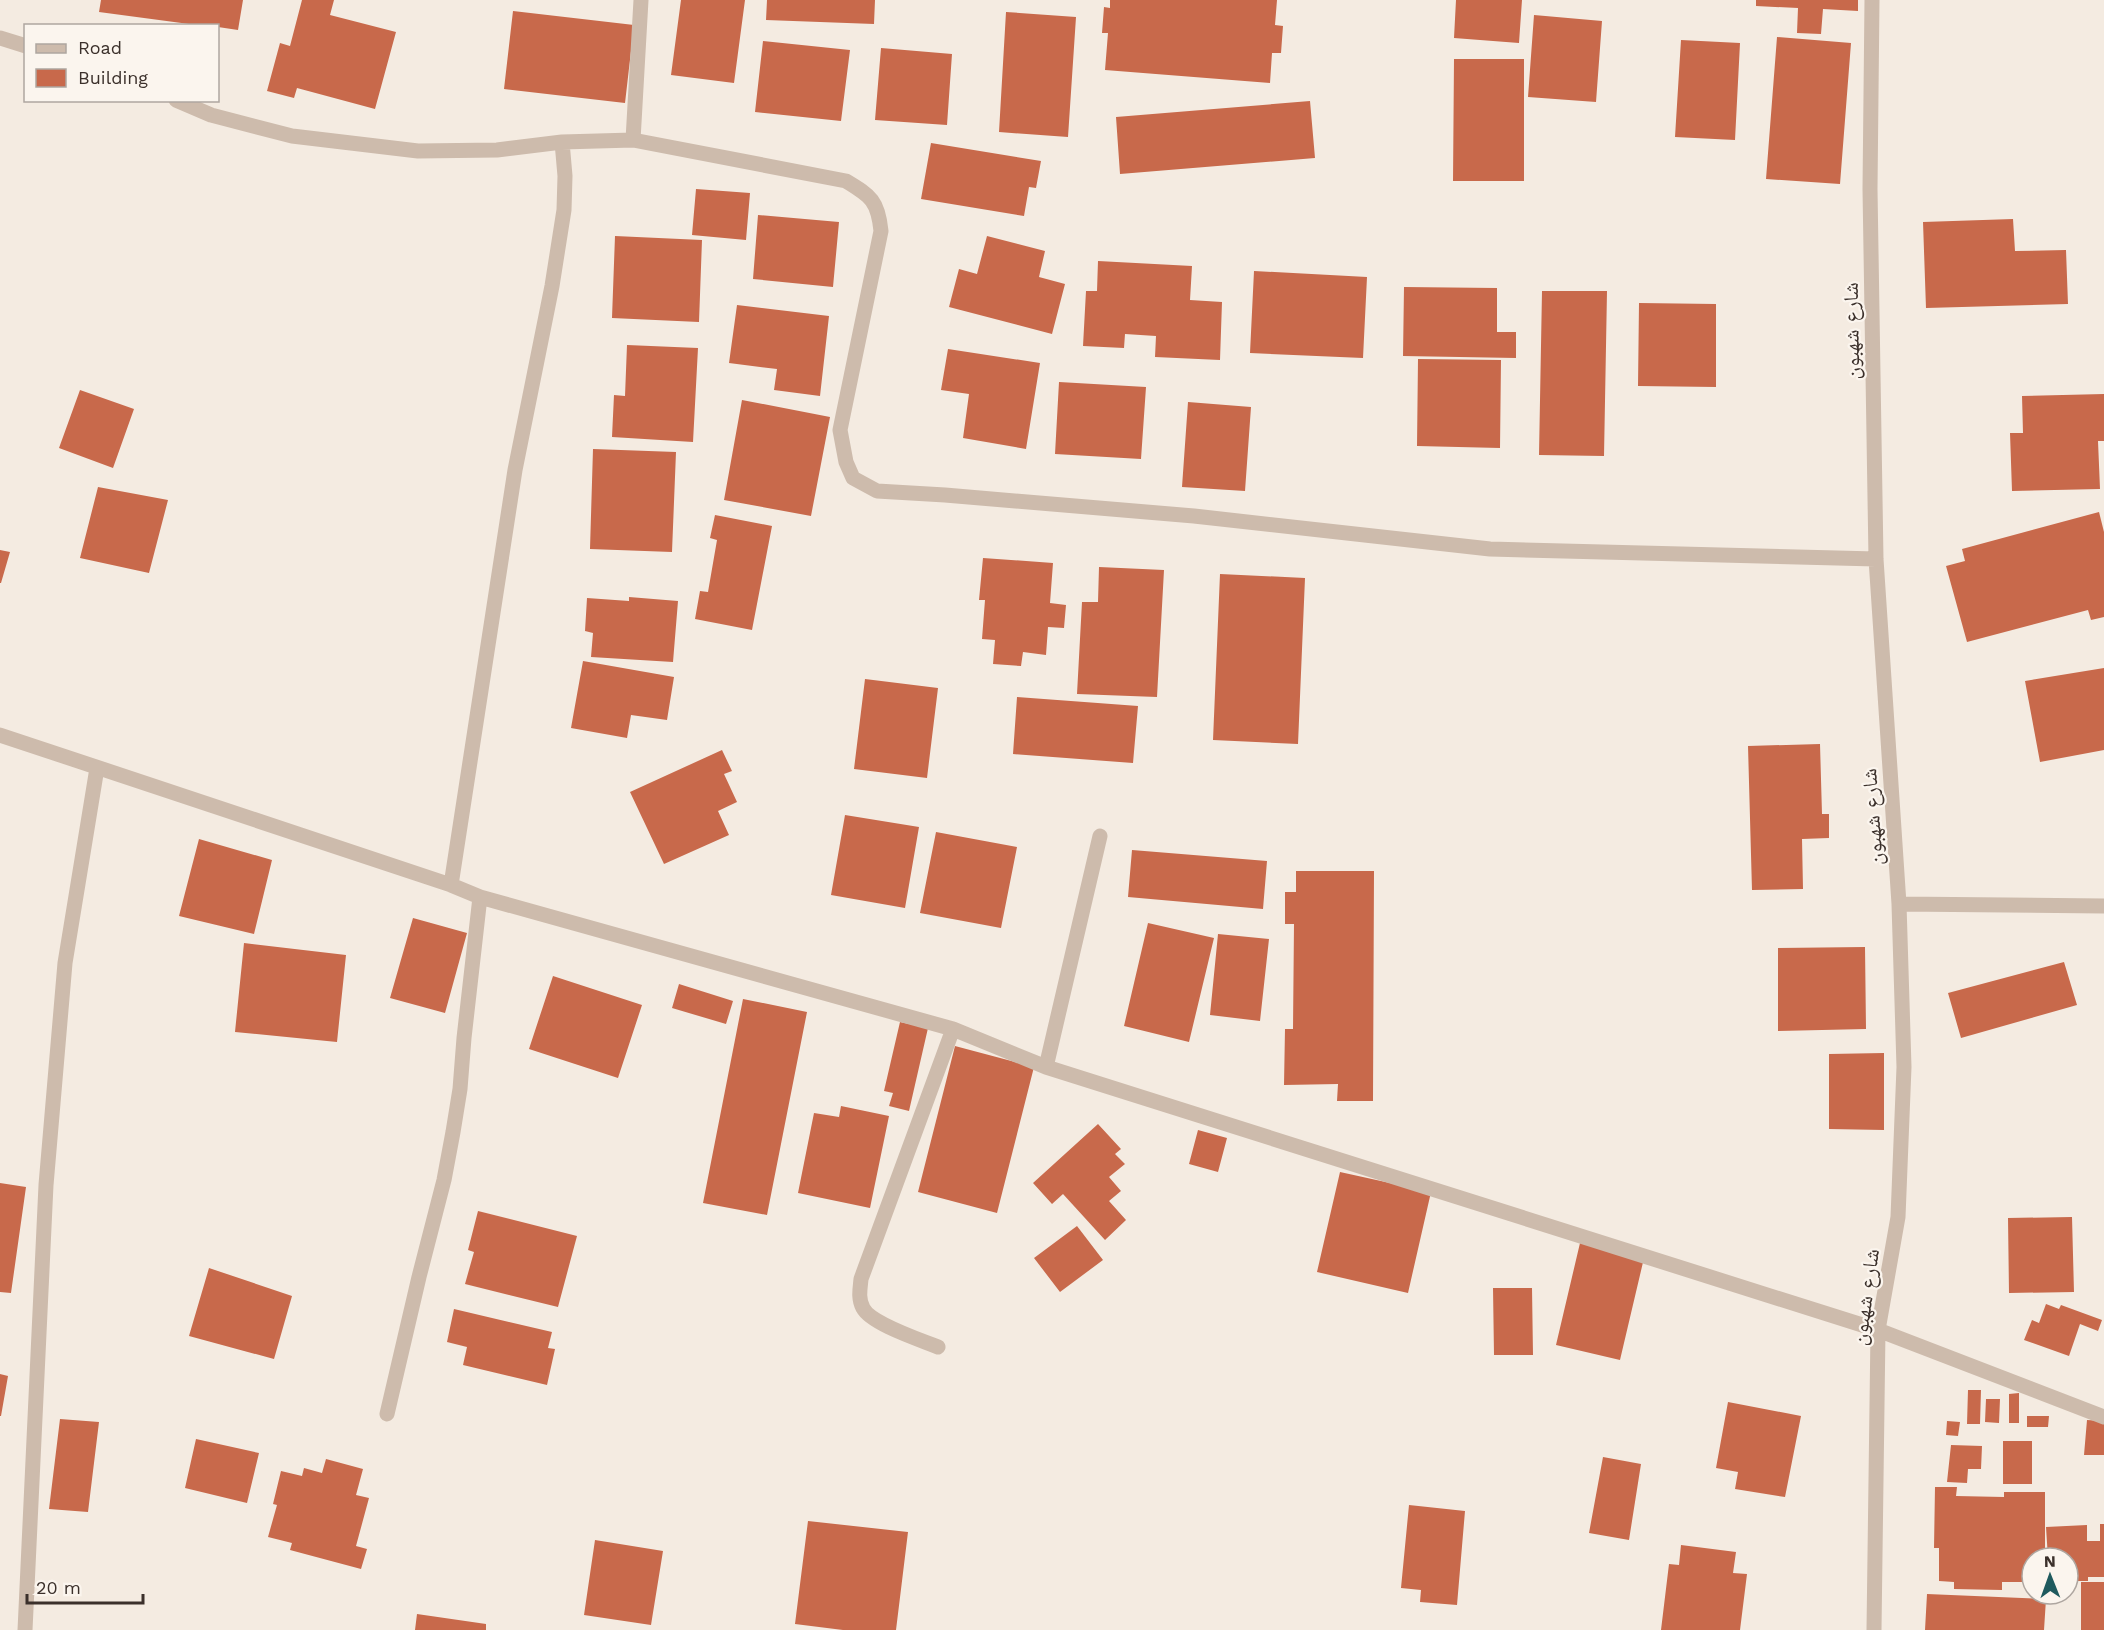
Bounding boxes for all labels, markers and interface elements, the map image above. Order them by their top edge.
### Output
legend [24,24,219,102]
text: Road [78,37,122,58]
text: Building [78,67,148,88]
street label: شارع شهبون [1838,282,1865,380]
street label: شارع شهبون [1856,768,1889,866]
street label: شارع شهبون [1846,1247,1885,1347]
north arrow [2020,1546,2080,1606]
text: N [2044,1552,2056,1571]
scale bar [27,1567,142,1605]
text: 20 m [36,1577,81,1598]

